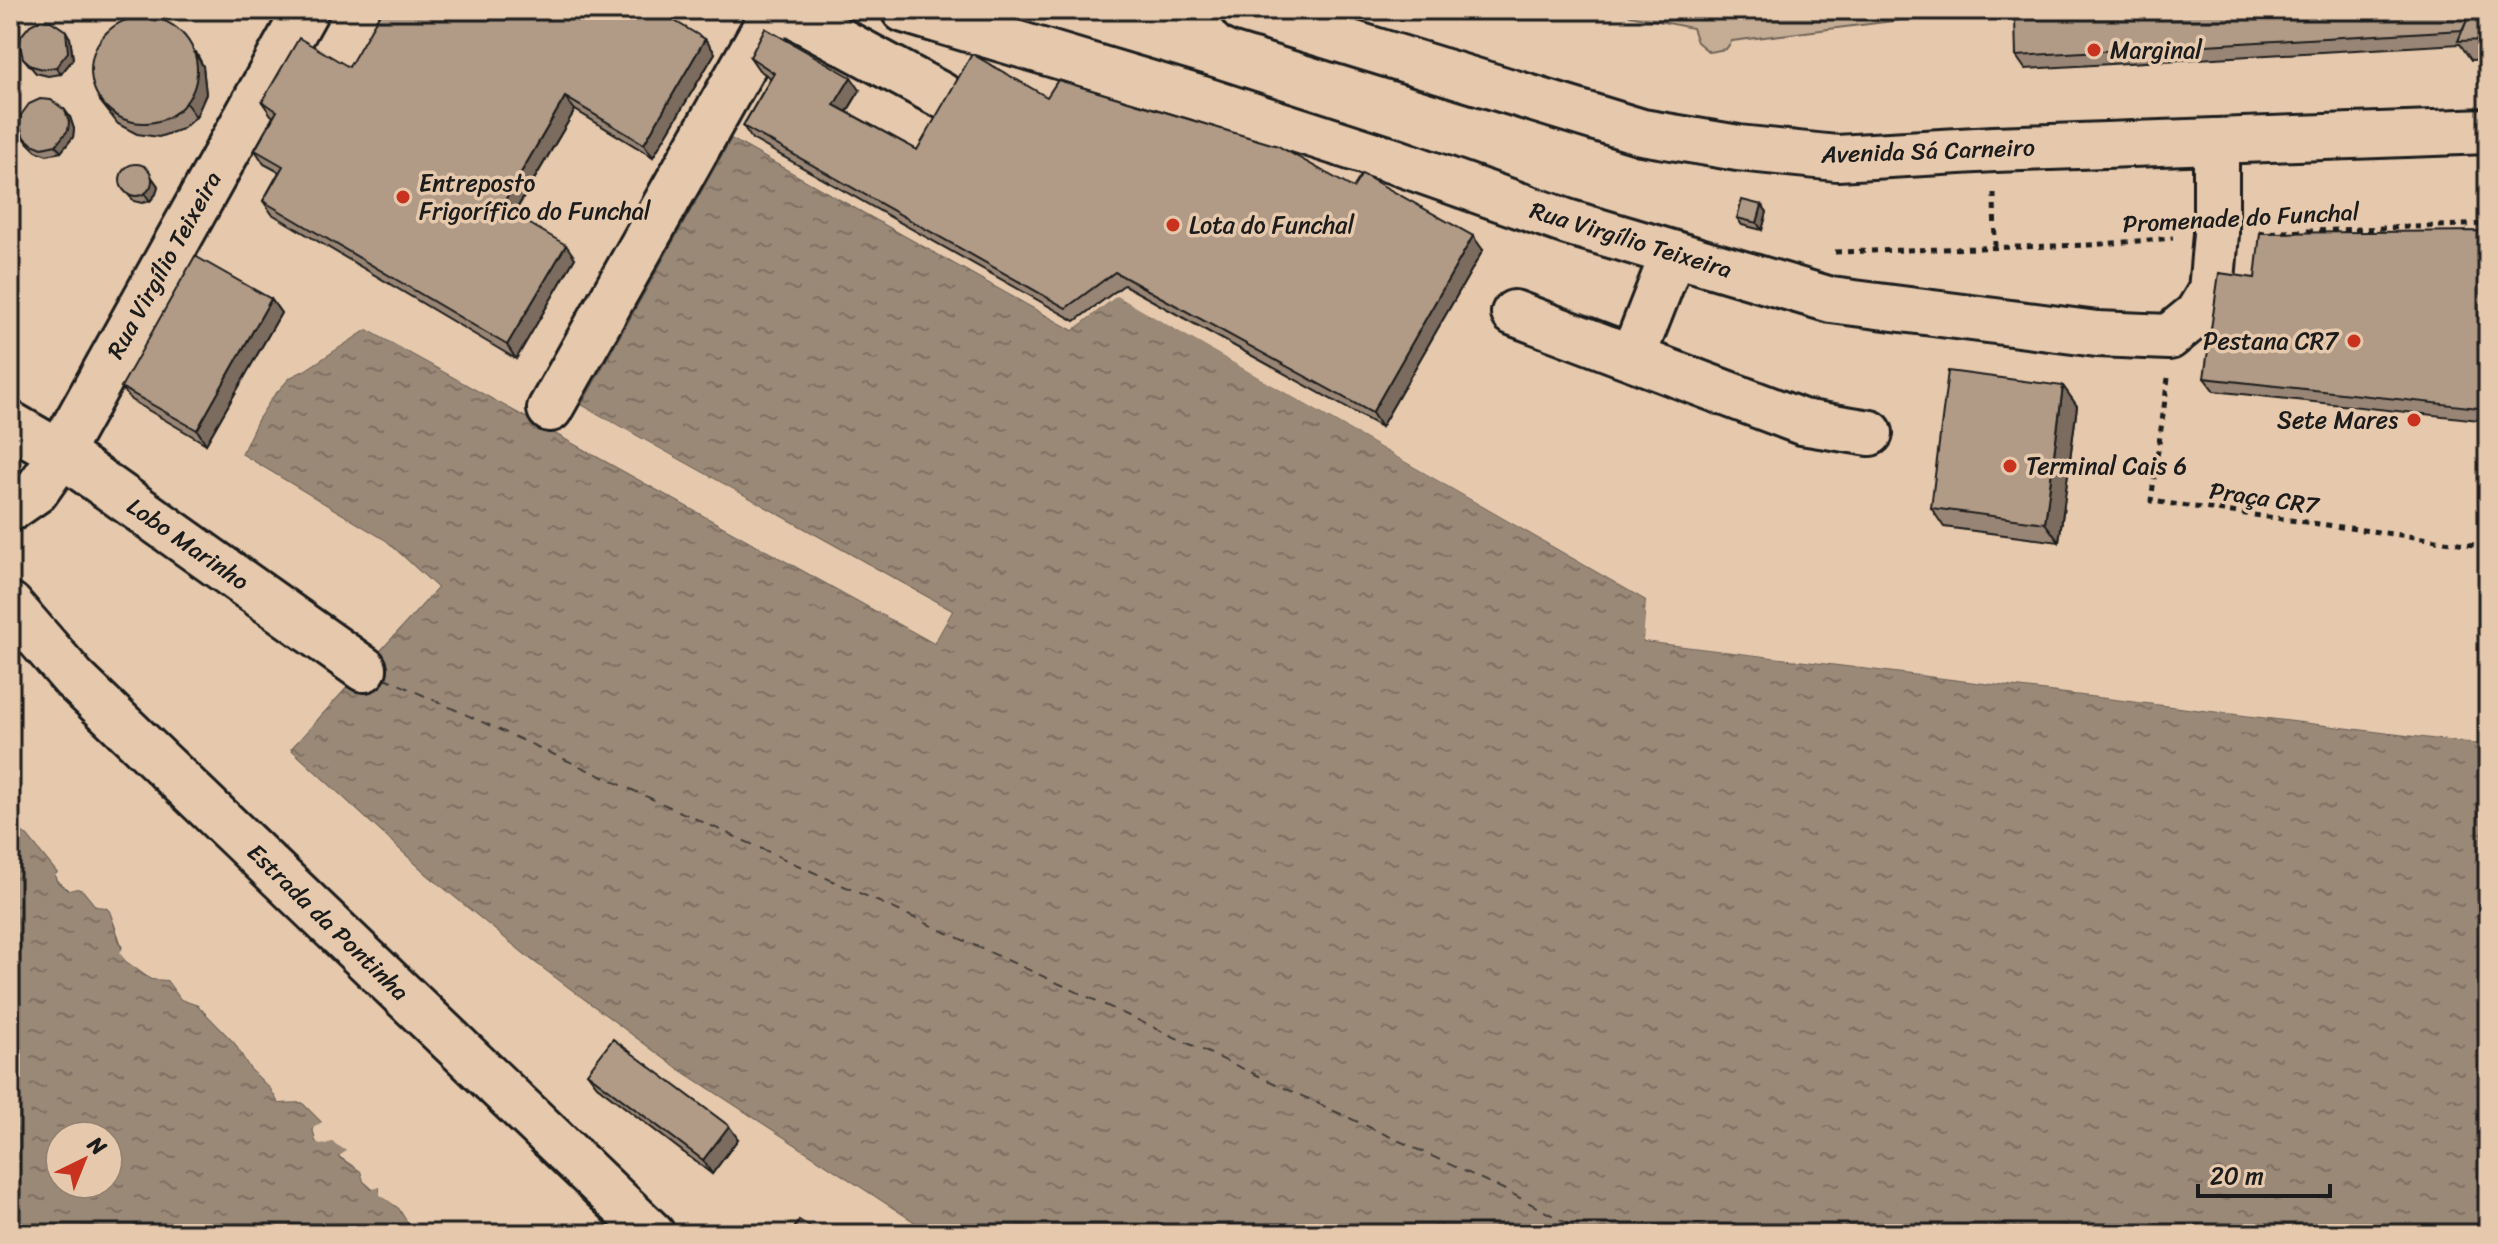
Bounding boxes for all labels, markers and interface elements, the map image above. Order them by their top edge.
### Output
place label: Marginal [2110,29,2203,71]
marker: Marginal [2085,41,2103,59]
street label: Avenida Sá Carneiro [1819,126,2036,176]
place label: Entreposto Frigorífico do Funchal [419,162,652,232]
street label: Rua Virgílio Teixeira [95,163,233,367]
marker: Entreposto Frigorífico do Funchal [394,188,412,206]
street label: Rua Virgílio Teixeira [1525,189,1737,291]
street label: Promenade do Funchal [2121,191,2362,245]
place label: Lota do Funchal [1189,204,1355,246]
marker: Lota do Funchal [1164,216,1182,234]
place label: Pestana CR7 [2203,320,2339,362]
marker: Pestana CR7 [2345,332,2363,350]
place label: Sete Mares [2277,399,2398,441]
marker: Sete Mares [2405,411,2423,429]
place label: Terminal Cais 6 [2026,445,2187,487]
marker: Terminal Cais 6 [2001,457,2019,475]
street label: Praça CR7 [2207,470,2323,527]
street label: Lobo Marinho [118,486,258,602]
street label: Estrada da Pontinha [237,833,419,1011]
north arrow [44,1120,124,1200]
text: N [78,1126,117,1166]
scale bar [2198,1148,2330,1198]
text: 20 m [2210,1155,2264,1197]

